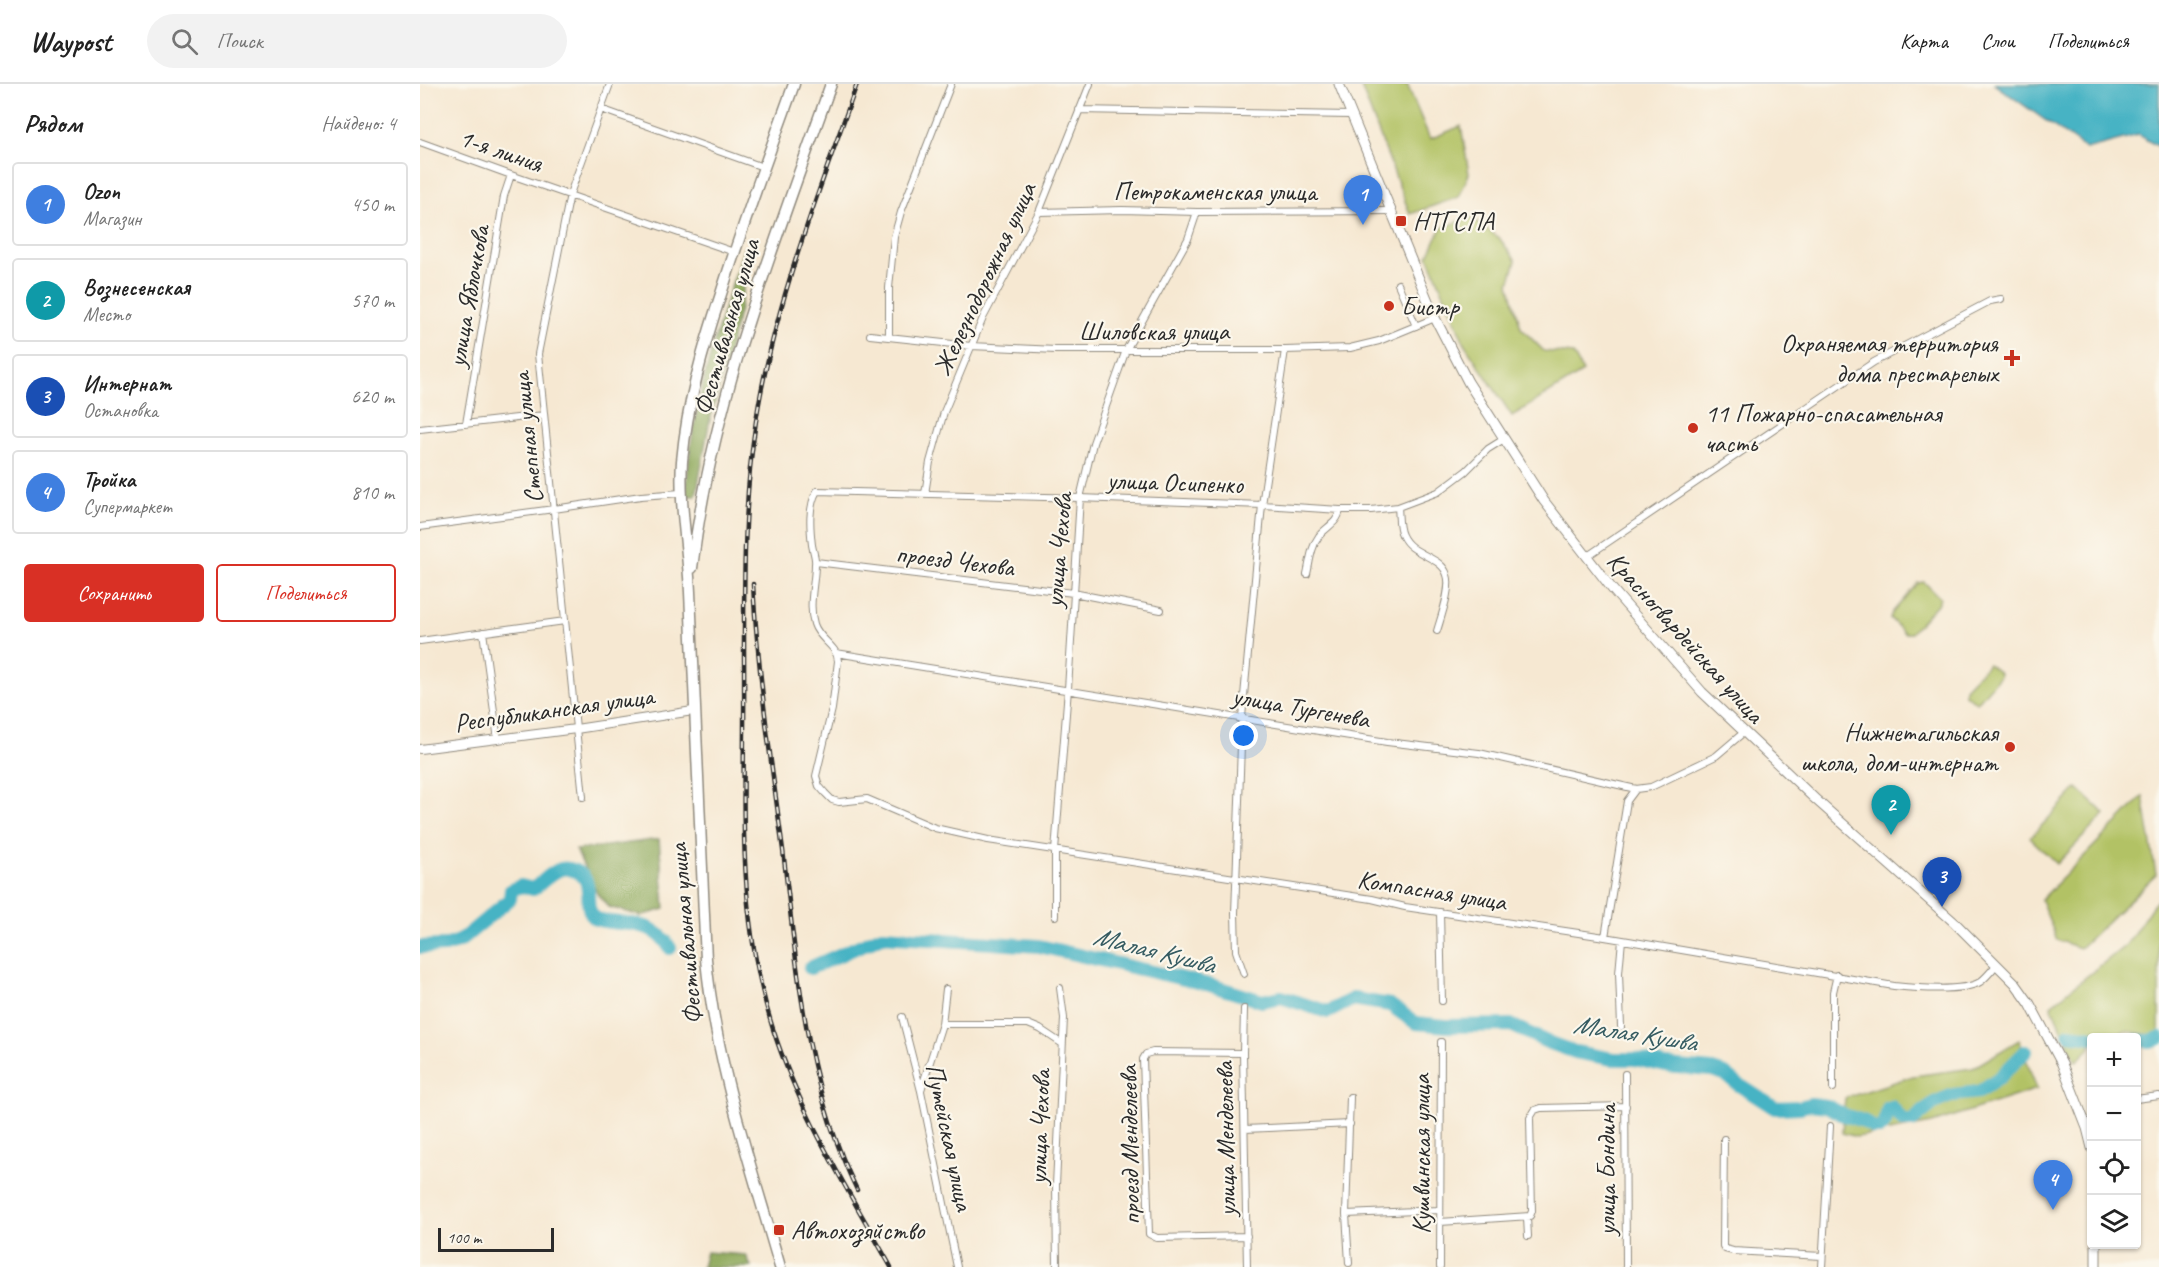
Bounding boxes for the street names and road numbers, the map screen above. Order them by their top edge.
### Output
street label: 1-я линия [455,121,548,181]
street label: Петрокаменская улица [1114,175,1319,208]
street label: Железнодорожная улица [925,176,1044,381]
street label: улица Яблочкова [439,221,498,371]
street label: Фестивальная улица [686,234,768,419]
street label: Шиловская улица [1079,315,1231,348]
street label: Степная улица [504,369,551,505]
street label: улица Осипенко [1104,464,1245,501]
street label: улица Чехова [1037,489,1080,611]
street label: проезд Чехова [894,537,1018,584]
street label: Красногвардейская улица [1600,545,1772,731]
street label: Республиканская улица [452,679,658,740]
street label: улица Тургенева [1228,679,1374,736]
street label: Фестивальная улица [661,841,710,1026]
street label: Компасная улица [1355,862,1510,919]
street label: Путейская улица [918,1060,982,1215]
street label: улица Менделеева [1208,1060,1243,1219]
street label: проезд Менделеева [1112,1063,1147,1225]
street label: улица Чехова [1021,1067,1058,1187]
street label: Кушвинская улица [1405,1072,1438,1234]
street label: улица Бондина [1590,1102,1623,1238]

